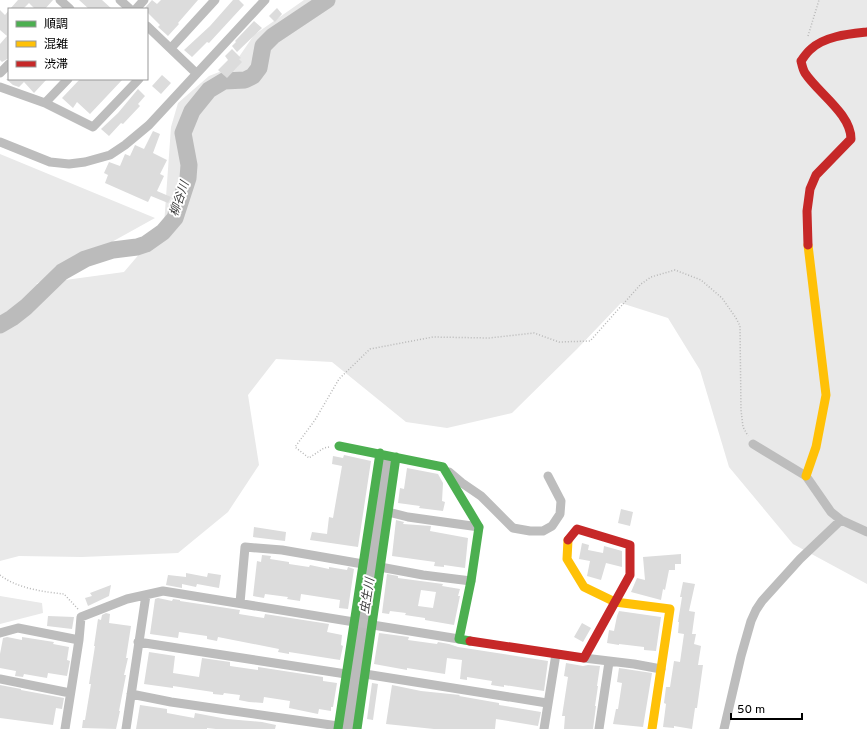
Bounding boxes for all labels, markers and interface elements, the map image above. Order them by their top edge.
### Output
legend [8,8,148,80]
text: 順調 [44,17,68,33]
text: 混雑 [44,37,68,53]
text: 渋滞 [44,57,68,73]
water label: 柳谷川 [167,177,194,219]
water label: 虫生川 [357,575,379,615]
scale bar [731,695,802,721]
text: 50 m [737,702,765,718]

